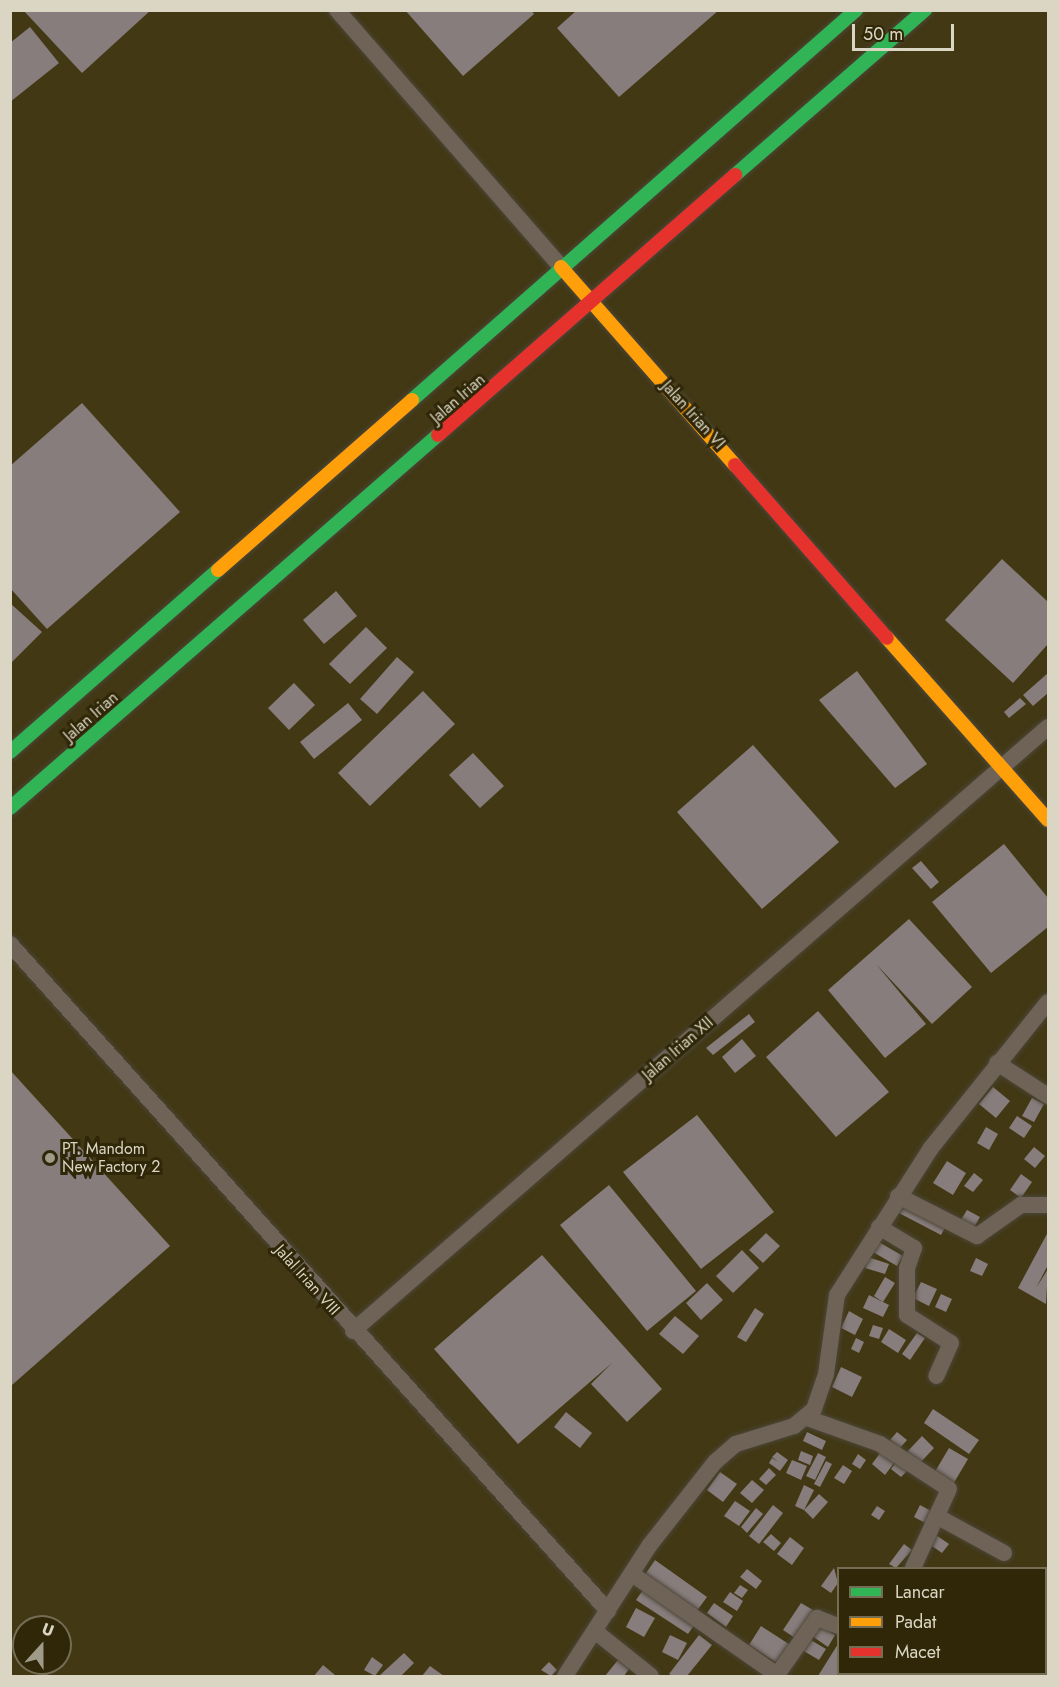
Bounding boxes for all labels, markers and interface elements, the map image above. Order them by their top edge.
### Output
scale bar [855,12,957,50]
text: 50 m [863,21,903,47]
street label: Jalan Irian [427,370,489,428]
street label: Jalan Irian VI [657,377,729,453]
street label: Jalan Irian [60,688,122,746]
street label: Jalan Irian XII [639,1013,717,1085]
place label: PT. Mandom New Factory 2 [62,1139,160,1177]
marker: PT. Mandom New Factory 2 [43,1151,57,1165]
street label: Jalal Irian VIII [270,1241,344,1319]
legend [837,1567,1047,1675]
text: Lancar [895,1579,945,1605]
text: Padat [895,1609,936,1635]
north arrow [12,1615,72,1675]
text: U [39,1617,57,1642]
text: Macet [895,1639,940,1665]

